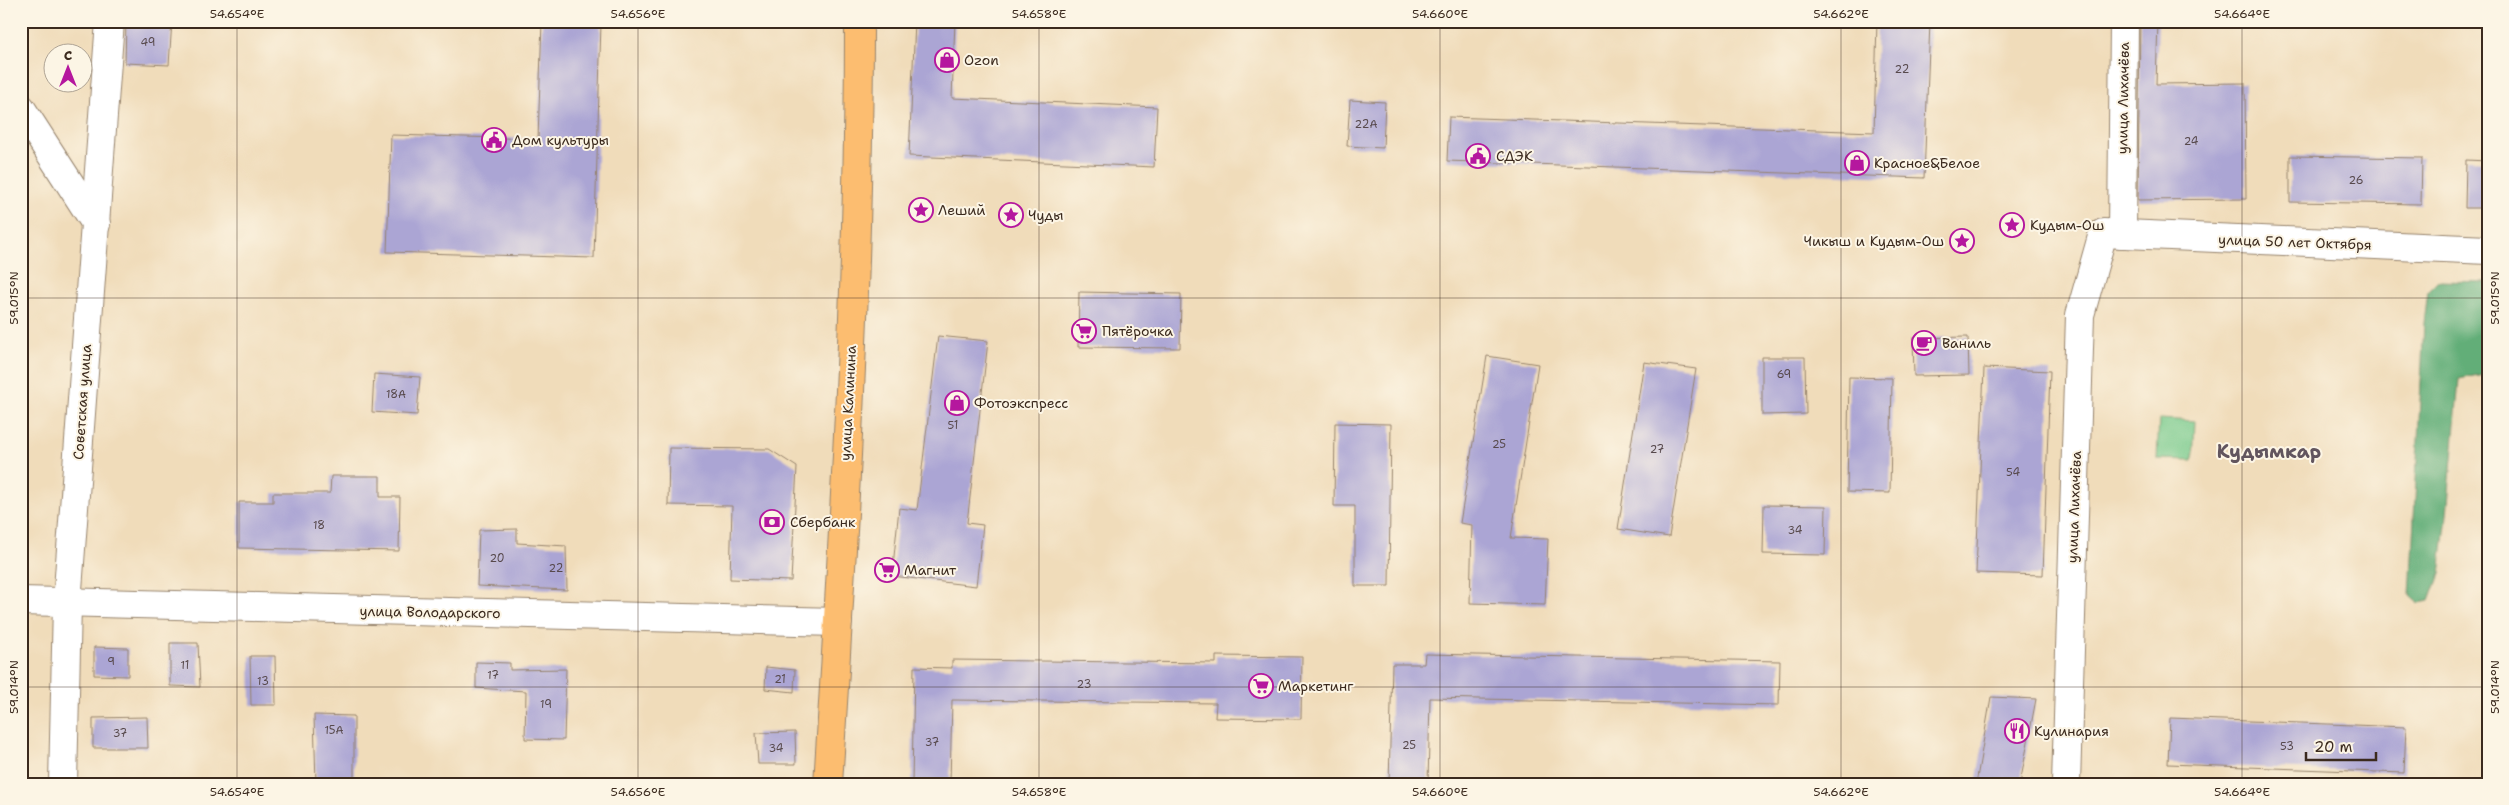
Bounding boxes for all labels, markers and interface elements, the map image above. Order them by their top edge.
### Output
text: 54.654°E [210,6,264,22]
text: 54.656°E [611,6,665,22]
text: 54.658°E [1012,6,1066,22]
text: 54.660°E [1412,6,1468,22]
text: 54.662°E [1813,6,1869,22]
text: 54.664°E [2214,6,2270,22]
house number: 49 [141,35,155,50]
street label: улица Лихачёва [2113,41,2133,154]
north arrow [42,42,92,92]
text: С [64,46,72,64]
shop icon: Ozon [934,47,960,73]
place label: Ozon [964,51,999,69]
house number: 22 [1895,62,1909,77]
house number: 22А [1355,117,1377,132]
public building icon: Дом культуры [481,127,507,153]
place label: Дом культуры [512,131,609,149]
house number: 24 [2184,134,2199,149]
public building icon: СДЭК [1465,143,1491,169]
place label: СДЭК [1496,147,1533,165]
shop icon: Красное&Белое [1844,150,1870,176]
place label: Красное&Белое [1874,154,1980,172]
house number: 26 [2349,173,2363,188]
place icon: Леший [908,197,934,223]
place label: Леший [938,201,986,219]
place icon: Чуды [998,202,1024,228]
place label: Чуды [1028,206,1063,224]
place icon: Кудым-Ош [1999,212,2025,238]
place label: Кудым-Ош [2030,216,2104,234]
place icon: Чикыш и Кудым-Ош [1949,228,1975,254]
street label: улица 50 лет Октября [2218,230,2372,254]
place label: Чикыш и Кудым-Ош [1804,232,1944,250]
text: 59.015°N [6,271,22,325]
text: 59.015°N [2487,271,2503,325]
supermarket icon: Пятёрочка [1071,318,1097,344]
place label: Пятёрочка [1102,322,1173,340]
cafe icon: Ваниль [1911,330,1937,356]
place label: Ваниль [1942,334,1991,352]
street label: Советская улица [69,343,95,460]
street label: улица Калинина [836,345,860,461]
house number: 69 [1777,367,1791,382]
house number: 18А [386,387,406,402]
shop icon: Фотоэкспресс [944,390,970,416]
place label: Фотоэкспресс [974,394,1068,412]
house number: 51 [948,418,958,433]
house number: 25 [1492,437,1506,452]
district label: Кудымкар [2217,439,2321,464]
house number: 27 [1650,442,1665,457]
street label: улица Лихачёва [2063,450,2085,563]
house number: 54 [2006,465,2020,480]
bank icon: Сбербанк [759,509,785,535]
place label: Сбербанк [790,513,856,531]
house number: 18 [313,518,325,533]
house number: 34 [1788,523,1803,538]
house number: 20 [489,551,505,566]
supermarket icon: Магнит [874,557,900,583]
house number: 22 [549,561,563,576]
place label: Магнит [904,561,957,579]
street label: улица Володарского [359,602,501,622]
house number: 9 [107,654,115,669]
house number: 11 [181,658,189,673]
text: 59.014°N [6,660,22,714]
text: 59.014°N [2487,660,2503,714]
house number: 17 [487,668,499,683]
house number: 21 [774,672,786,687]
supermarket icon: Маркетинг [1248,673,1274,699]
house number: 13 [257,674,269,689]
house number: 23 [1077,677,1091,692]
place label: Маркетинг [1278,677,1354,695]
house number: 19 [540,697,552,712]
restaurant icon: Кулинария [2004,718,2030,744]
place label: Кулинария [2034,722,2109,740]
house number: 15А [324,723,344,738]
house number: 37 [113,726,128,741]
scale bar [2306,730,2376,762]
house number: 37 [925,735,940,750]
text: 20 m [2314,737,2353,757]
house number: 25 [1402,738,1416,753]
house number: 53 [2280,739,2294,754]
house number: 34 [769,741,784,756]
text: 54.654°E [210,784,264,800]
text: 54.656°E [611,784,665,800]
text: 54.658°E [1012,784,1066,800]
text: 54.660°E [1412,784,1468,800]
text: 54.662°E [1813,784,1869,800]
text: 54.664°E [2214,784,2270,800]

